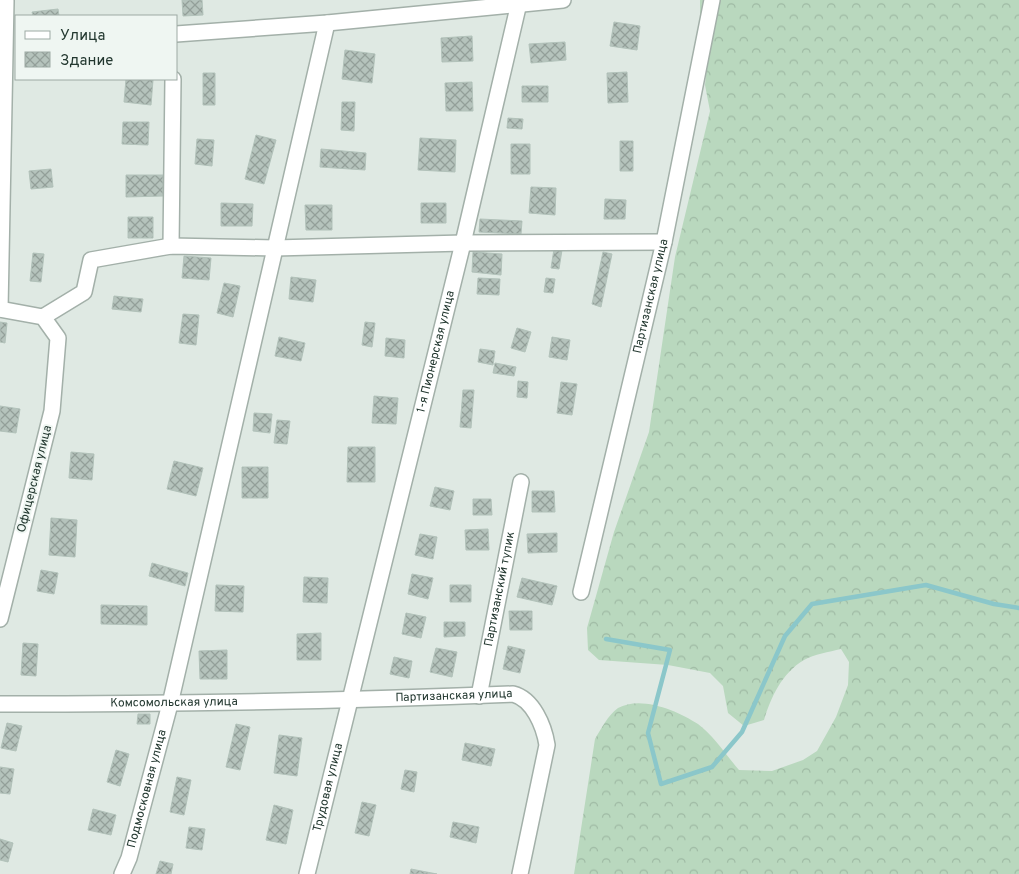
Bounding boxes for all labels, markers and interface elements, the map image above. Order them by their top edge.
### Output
legend [15,15,178,80]
text: Улица [60,27,105,46]
text: Здание [60,52,113,71]
street label: Партизанская улица [630,237,672,355]
street label: 1-я Пионерская улица [413,289,459,414]
street label: Офицерская улица [14,424,56,534]
street label: Партизанский тупик [481,530,519,648]
street label: Партизанская улица [395,686,513,706]
street label: Комсомольская улица [110,694,238,712]
street label: Подмосковная улица [124,728,171,850]
street label: Трудовая улица [310,742,347,834]

